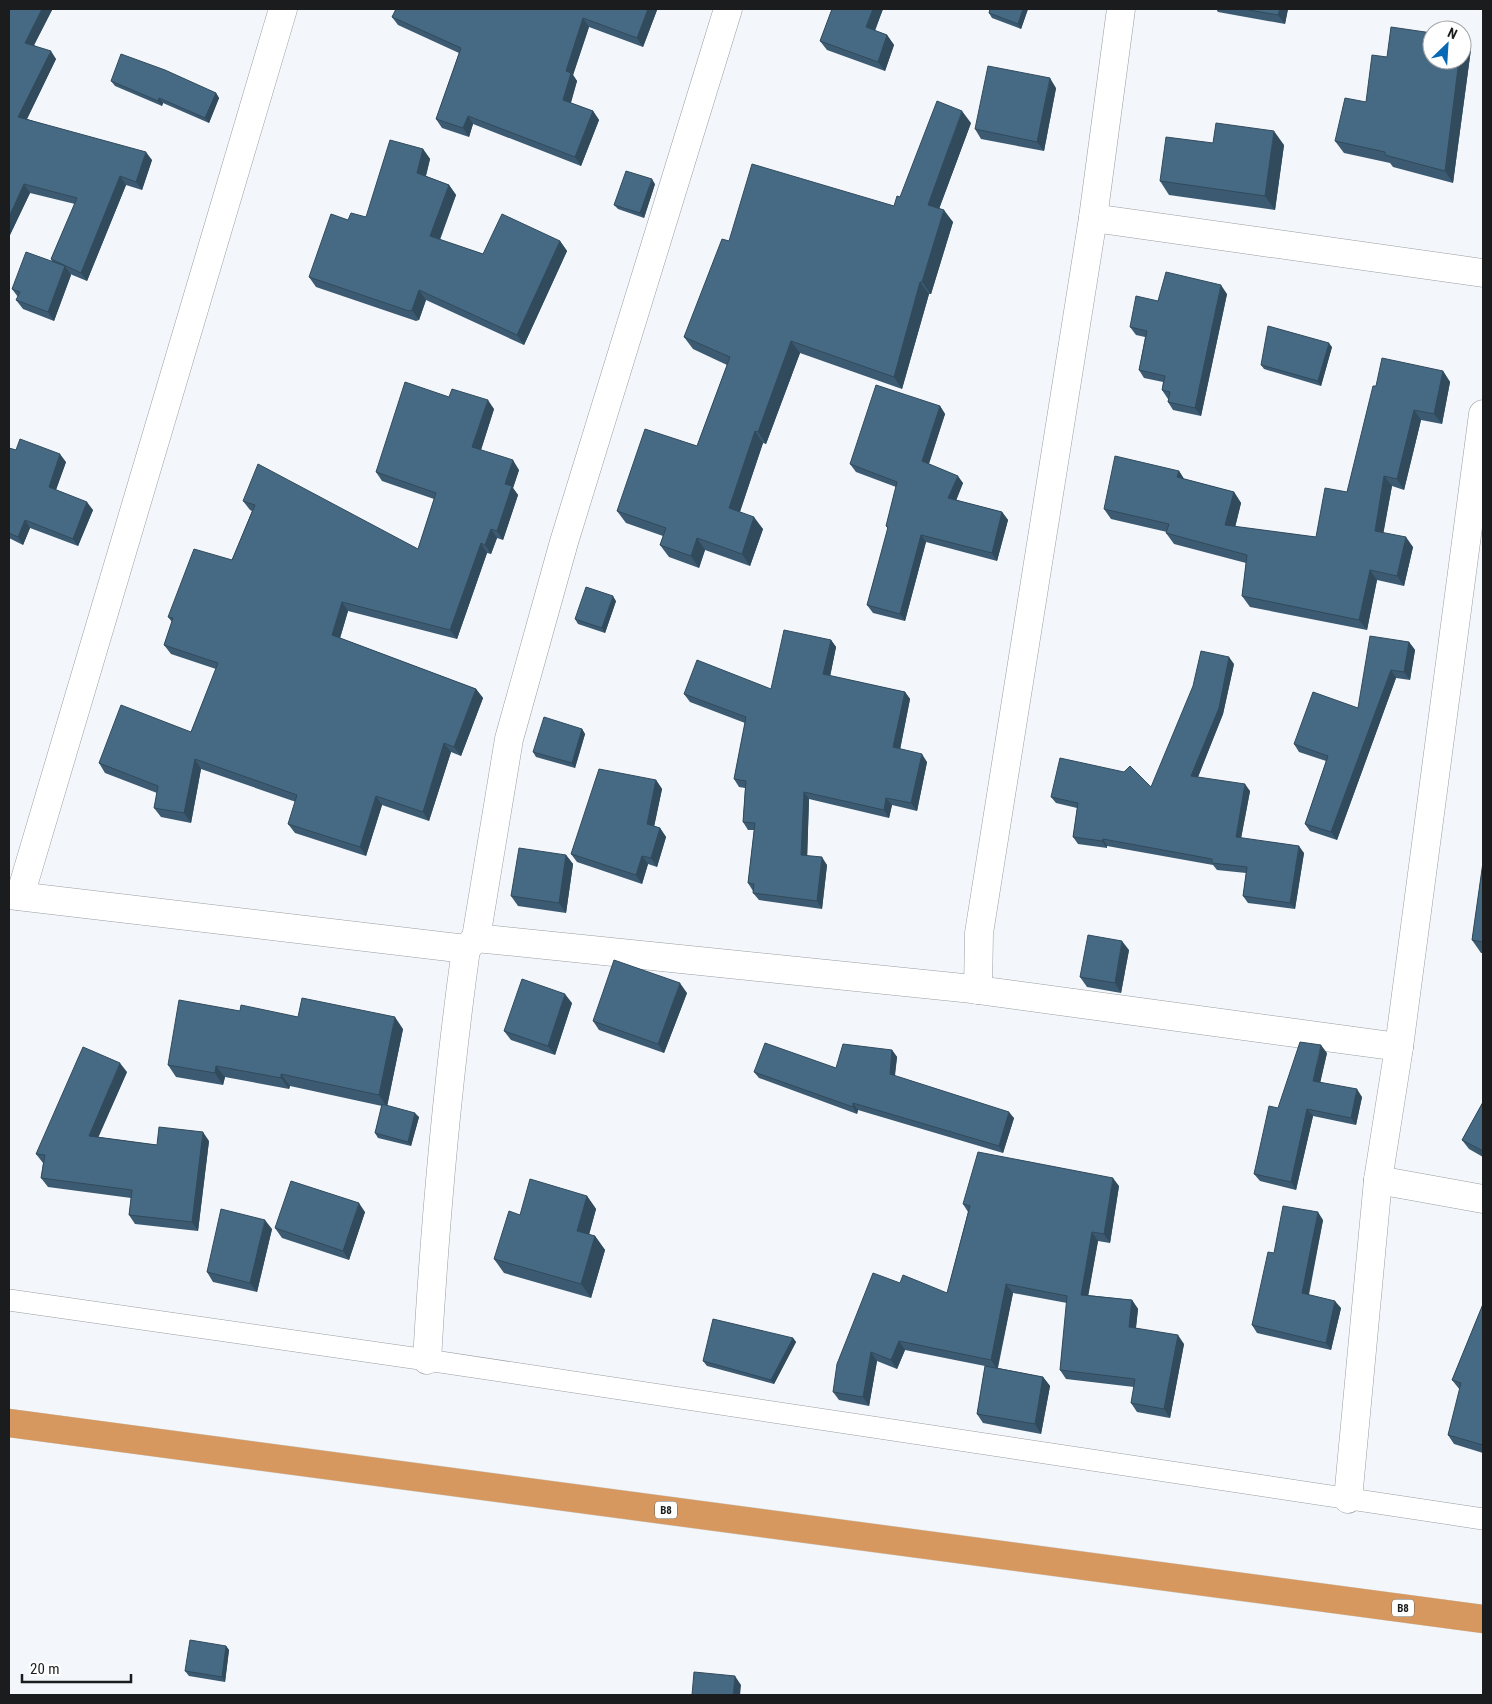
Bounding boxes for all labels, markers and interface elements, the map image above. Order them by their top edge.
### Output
north arrow [1422,20,1472,70]
text: N [1445,24,1460,42]
road number: B8 [655,1502,677,1518]
road number: B8 [1392,1600,1414,1616]
scale bar [22,1652,131,1684]
text: 20 m [30,1660,60,1678]

